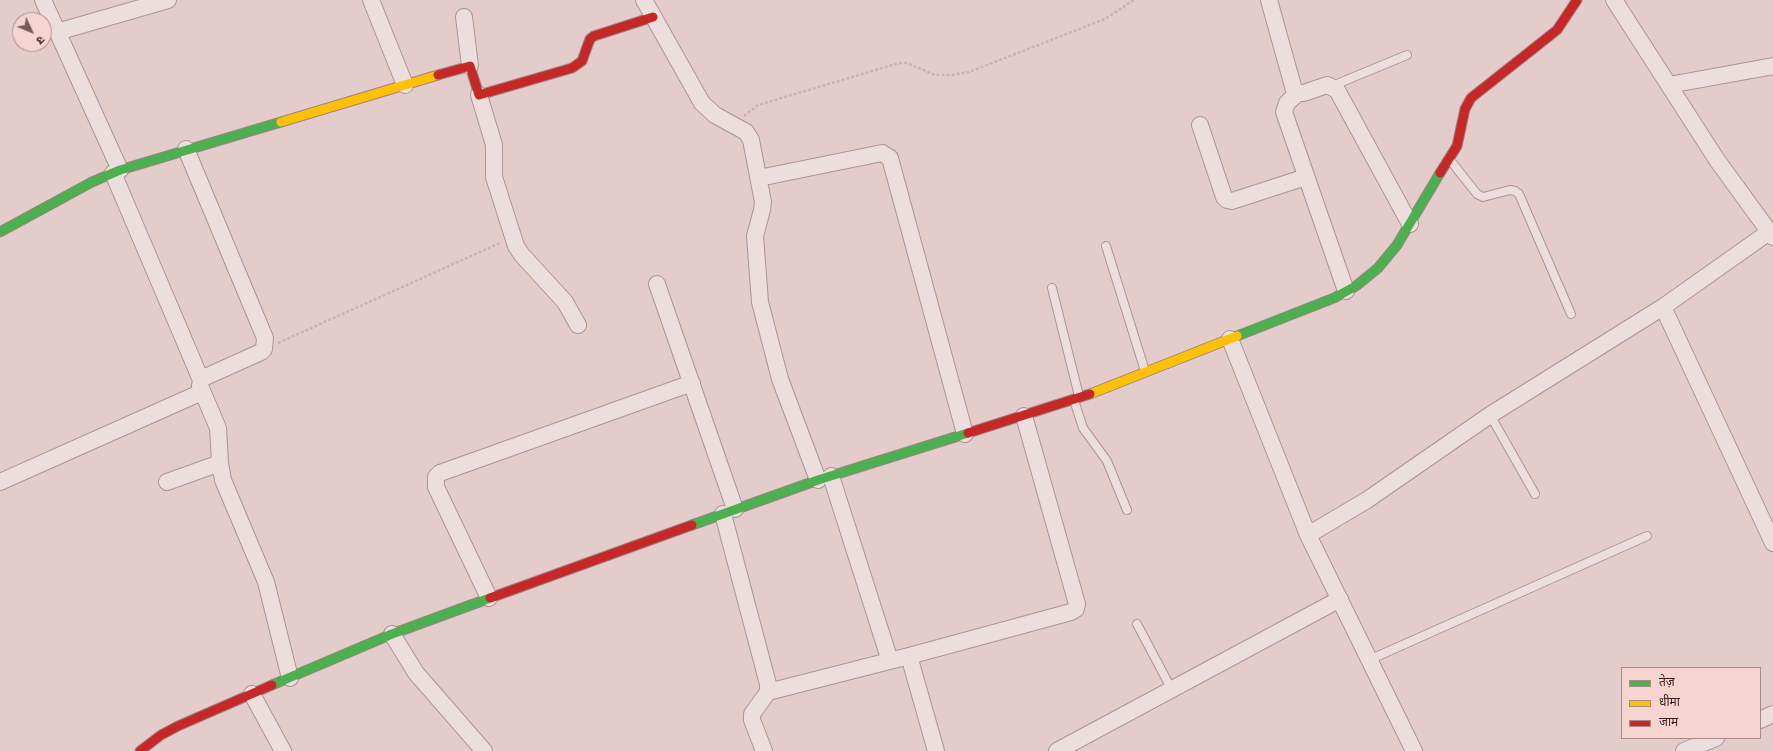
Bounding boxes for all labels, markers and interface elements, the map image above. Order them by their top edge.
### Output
north arrow [12,12,52,52]
text: उ [33,33,47,47]
legend [1621,667,1761,739]
text: तेज़ [1659,675,1675,689]
text: धीमा [1659,695,1680,709]
text: जाम [1659,715,1678,729]

